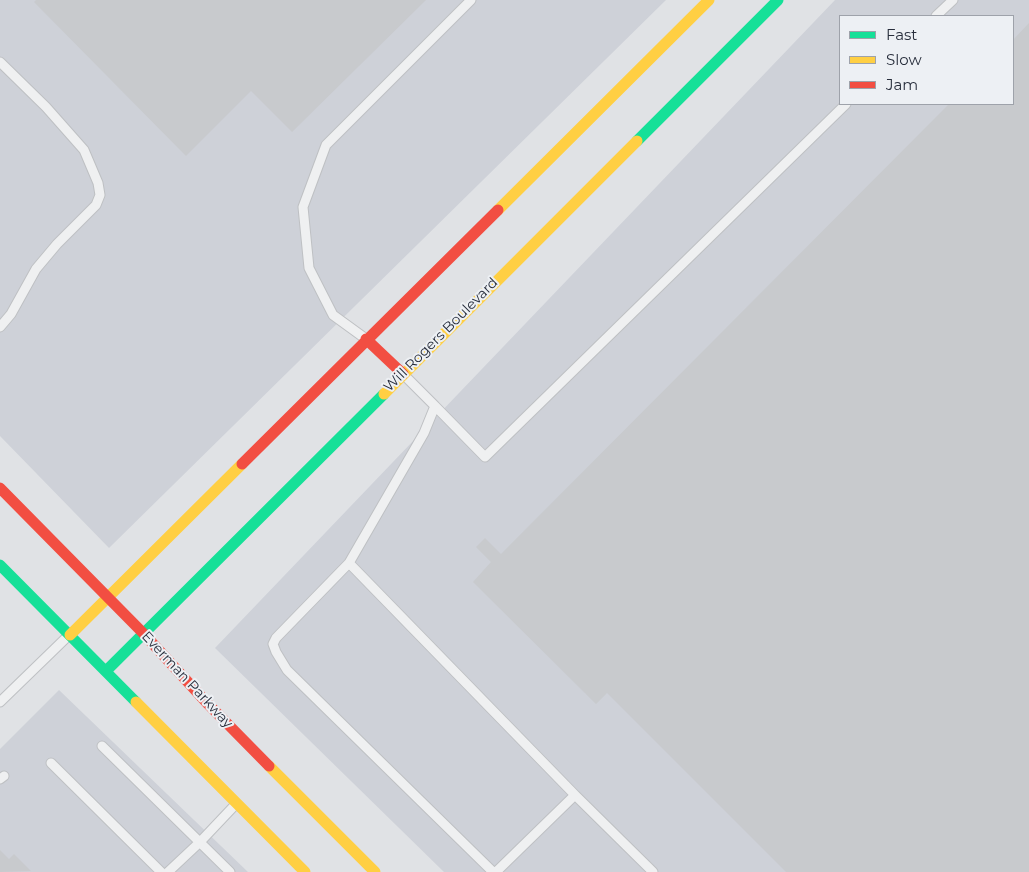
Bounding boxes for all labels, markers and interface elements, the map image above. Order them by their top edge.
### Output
legend [839,15,1014,105]
text: Fast [886,25,917,44]
text: Slow [886,50,922,69]
text: Jam [886,75,918,94]
street label: Will Rogers Boulevard [380,274,502,396]
street label: Everman Parkway [138,628,236,732]

